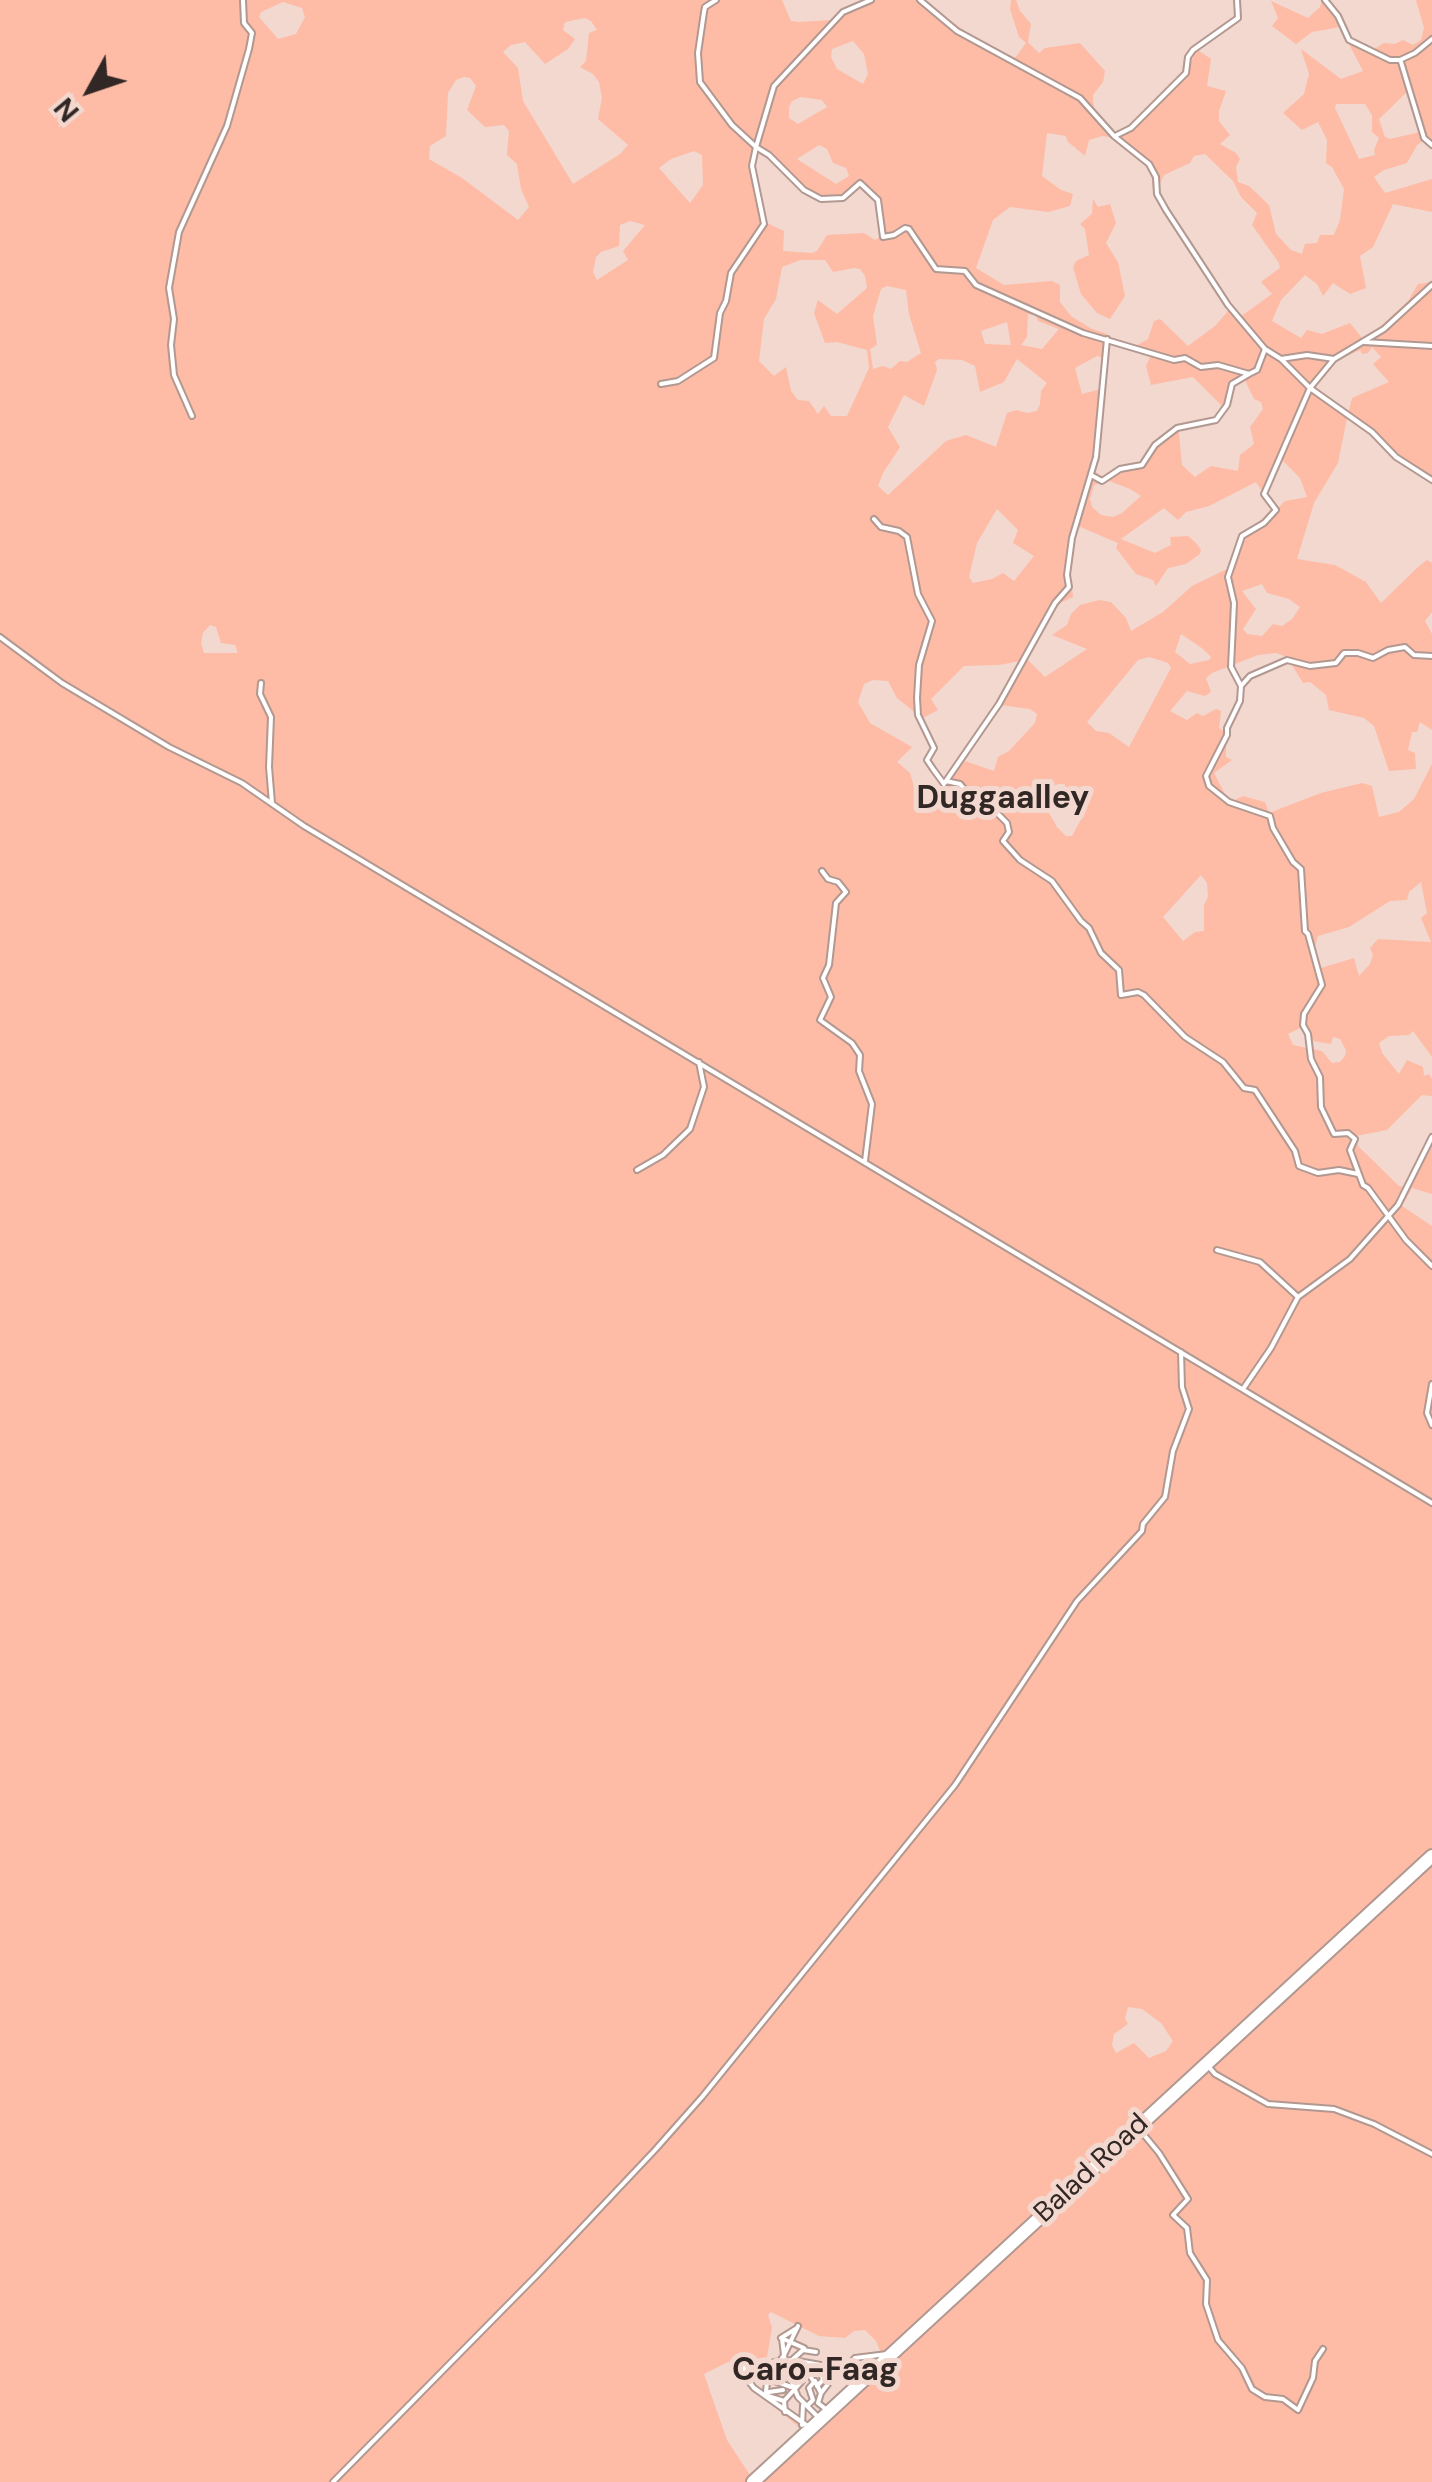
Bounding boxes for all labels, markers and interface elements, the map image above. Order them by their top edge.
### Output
north arrow [40,40,140,140]
text: N [46,90,87,129]
district label: Duggaalley [917,781,1089,819]
street label: Balad Road [1028,2108,1156,2230]
district label: Caro-Faag [732,2353,898,2391]

